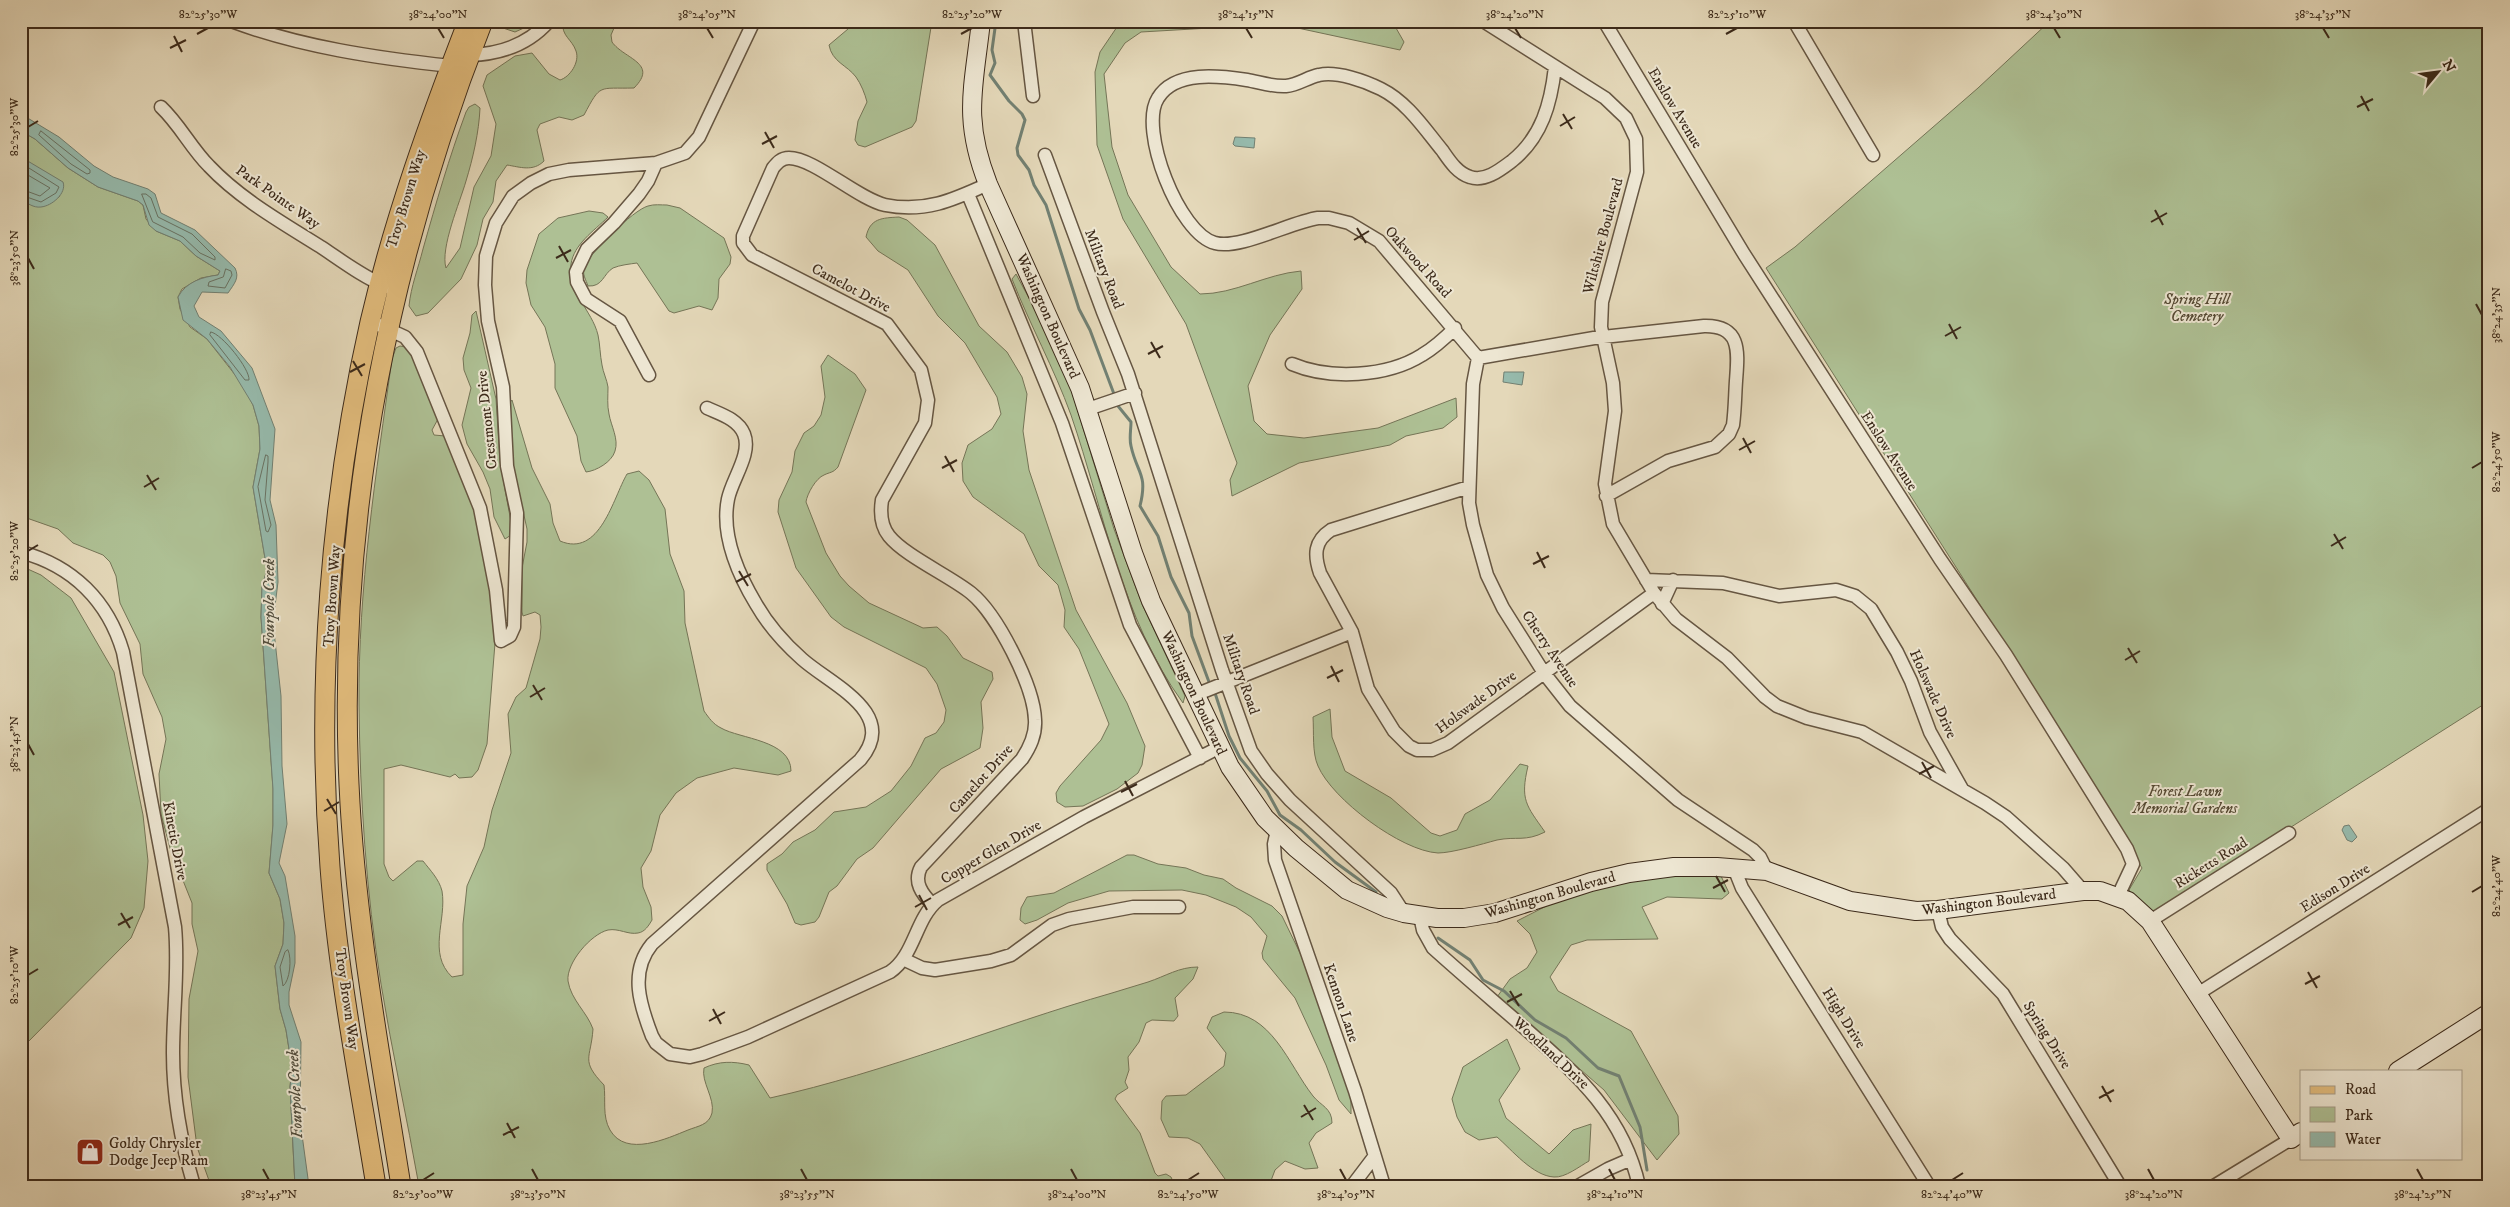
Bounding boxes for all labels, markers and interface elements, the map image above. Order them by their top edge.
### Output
text: 82°25'30"W [179,7,238,22]
text: 38°24'00"N [409,7,468,22]
text: 38°24'05"N [678,7,736,22]
text: 82°25'20"W [942,7,1003,22]
text: 38°24'15"N [1218,7,1274,22]
text: 38°24'20"N [1486,7,1544,22]
text: 82°25'10"W [1708,7,1767,22]
text: 38°24'30"N [2026,7,2083,22]
text: 38°24'35"N [2295,7,2351,22]
north arrow [2412,48,2462,98]
text: N [2438,57,2459,76]
street label: Enslow Avenue [1643,64,1707,152]
text: 82°25'30"W [7,97,22,156]
street label: Troy Brown Way [382,147,430,251]
street label: Park Pointe Way [232,161,325,234]
street label: Wiltshire Boulevard [1578,175,1628,297]
street label: Oakwood Road [1381,222,1456,302]
street label: Military Road [1080,226,1128,312]
text: 38°23'50"N [7,230,22,286]
street label: Washington Boulevard [1011,250,1084,382]
street label: Camelot Drive [808,259,894,317]
text: 38°24'35"N [2489,287,2504,343]
park label: Spring Hill Cemetery [2163,290,2232,326]
street label: Crestmont Drive [472,370,502,470]
street label: Enslow Avenue [1856,408,1922,494]
text: 82°24'50"W [2489,431,2504,492]
text: 82°25'20"W [7,520,22,581]
street label: Troy Brown Way [319,543,345,648]
water label: Fourpole Creek [259,558,279,648]
street label: Cherry Avenue [1517,607,1583,691]
street label: Washington Boulevard [1156,627,1231,759]
street label: Military Road [1218,631,1264,717]
street label: Holswade Drive [1905,647,1961,741]
street label: Holswade Drive [1432,666,1520,738]
text: 38°23'45"N [7,716,22,772]
street label: Camelot Drive [945,740,1017,818]
park label: Forest Lawn Memorial Gardens [2132,782,2238,818]
street label: Kinetic Drive [158,800,192,882]
street label: Copper Glen Drive [937,816,1045,888]
street label: Ricketts Road [2171,833,2252,893]
text: 82°24'40"W [2489,854,2504,917]
street label: Edison Drive [2297,859,2373,917]
street label: Washington Boulevard [1482,867,1618,923]
street label: Washington Boulevard [1920,884,2058,920]
text: 82°25'10"W [7,945,22,1004]
street label: Troy Brown Way [330,947,364,1052]
street label: Kennon Lane [1319,961,1363,1045]
street label: High Drive [1818,984,1870,1052]
street label: Spring Drive [2019,998,2075,1072]
street label: Woodland Drive [1508,1012,1593,1093]
water label: Fourpole Creek [283,1049,307,1139]
legend [2300,1070,2462,1160]
text: Road [2345,1080,2377,1099]
text: Park [2345,1106,2374,1125]
text: Water [2344,1130,2381,1149]
place label: Goldy Chrysler Dodge Jeep Ram [109,1134,208,1170]
shop icon: Goldy Chrysler Dodge Jeep Ram [75,1137,105,1167]
text: 38°23'45"N [241,1187,297,1202]
text: 82°25'00"W [393,1187,454,1202]
text: 38°23'50"N [510,1187,566,1202]
text: 38°23'55"N [779,1187,835,1202]
text: 38°24'00"N [1048,1187,1107,1202]
text: 82°24'50"W [1158,1187,1220,1202]
text: 38°24'05"N [1317,1187,1375,1202]
text: 38°24'10"N [1587,1187,1644,1202]
text: 82°24'40"W [1921,1187,1984,1202]
text: 38°24'20"N [2125,1187,2183,1202]
text: 38°24'25"N [2394,1187,2452,1202]

